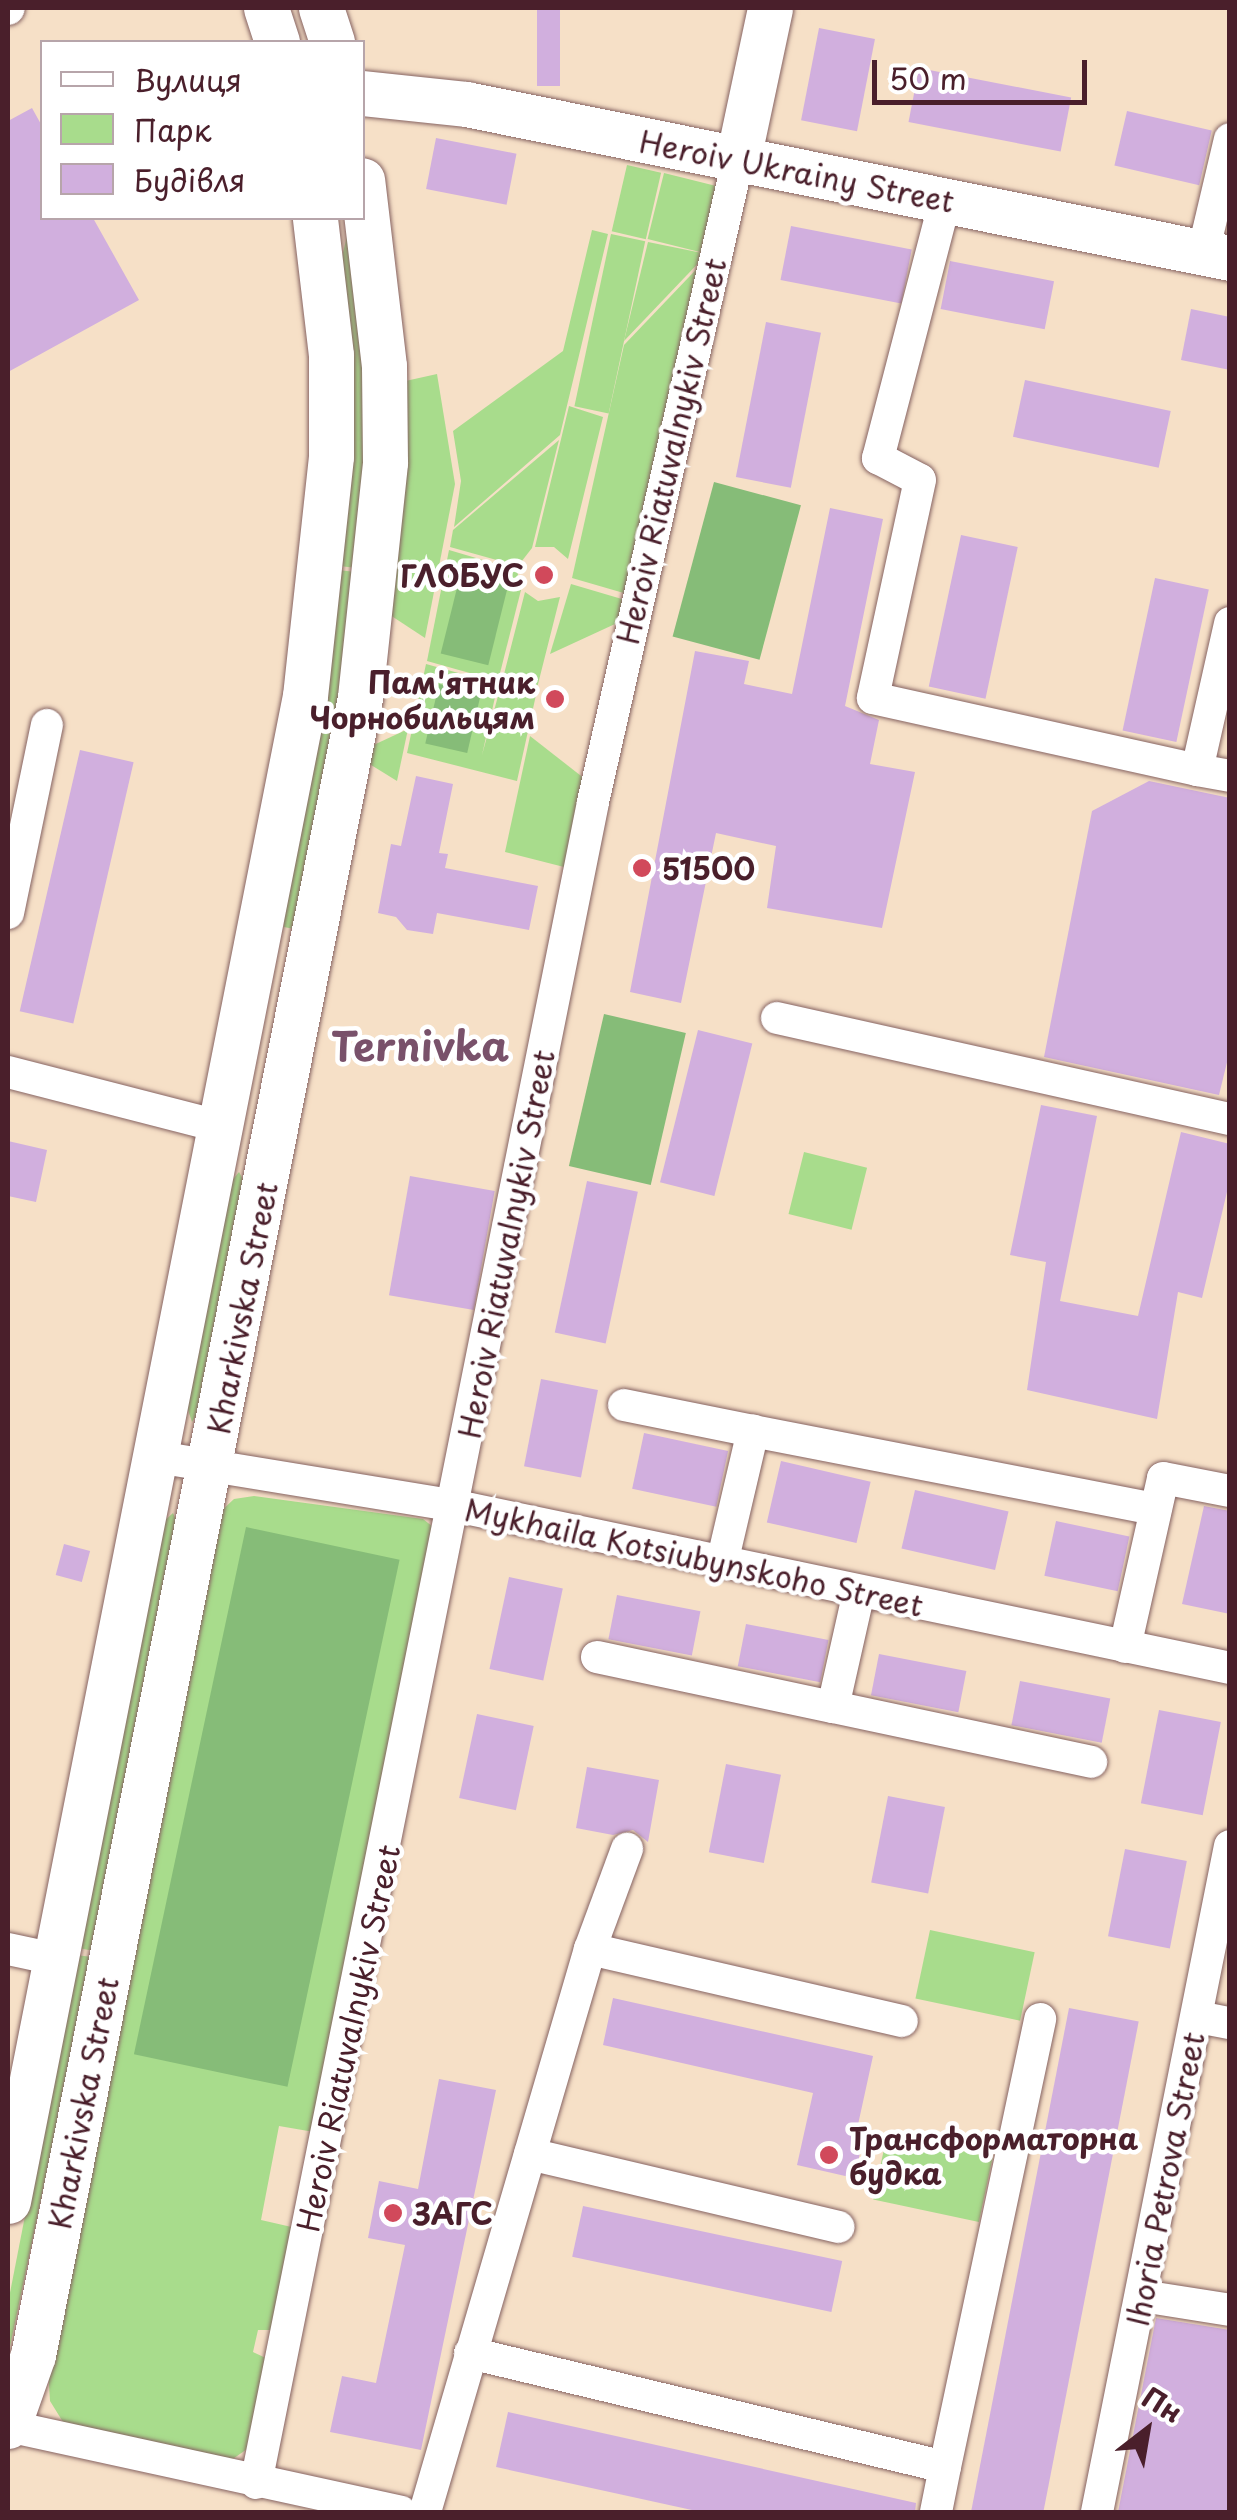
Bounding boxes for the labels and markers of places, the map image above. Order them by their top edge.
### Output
place label: ГЛОБУС [400,557,524,593]
marker: ГЛОБУС [533,564,555,586]
place label: Пам'ятник Чорнобильцям [309,664,535,734]
marker: Пам'ятник Чорнобильцям [544,688,566,710]
place label: 51500 [662,850,755,886]
marker: 51500 [631,857,653,879]
place label: Трансформаторна будка [849,2120,1138,2190]
marker: Трансформаторна будка [818,2144,840,2166]
place label: ЗАГС [413,2195,493,2231]
marker: ЗАГС [382,2202,404,2224]

